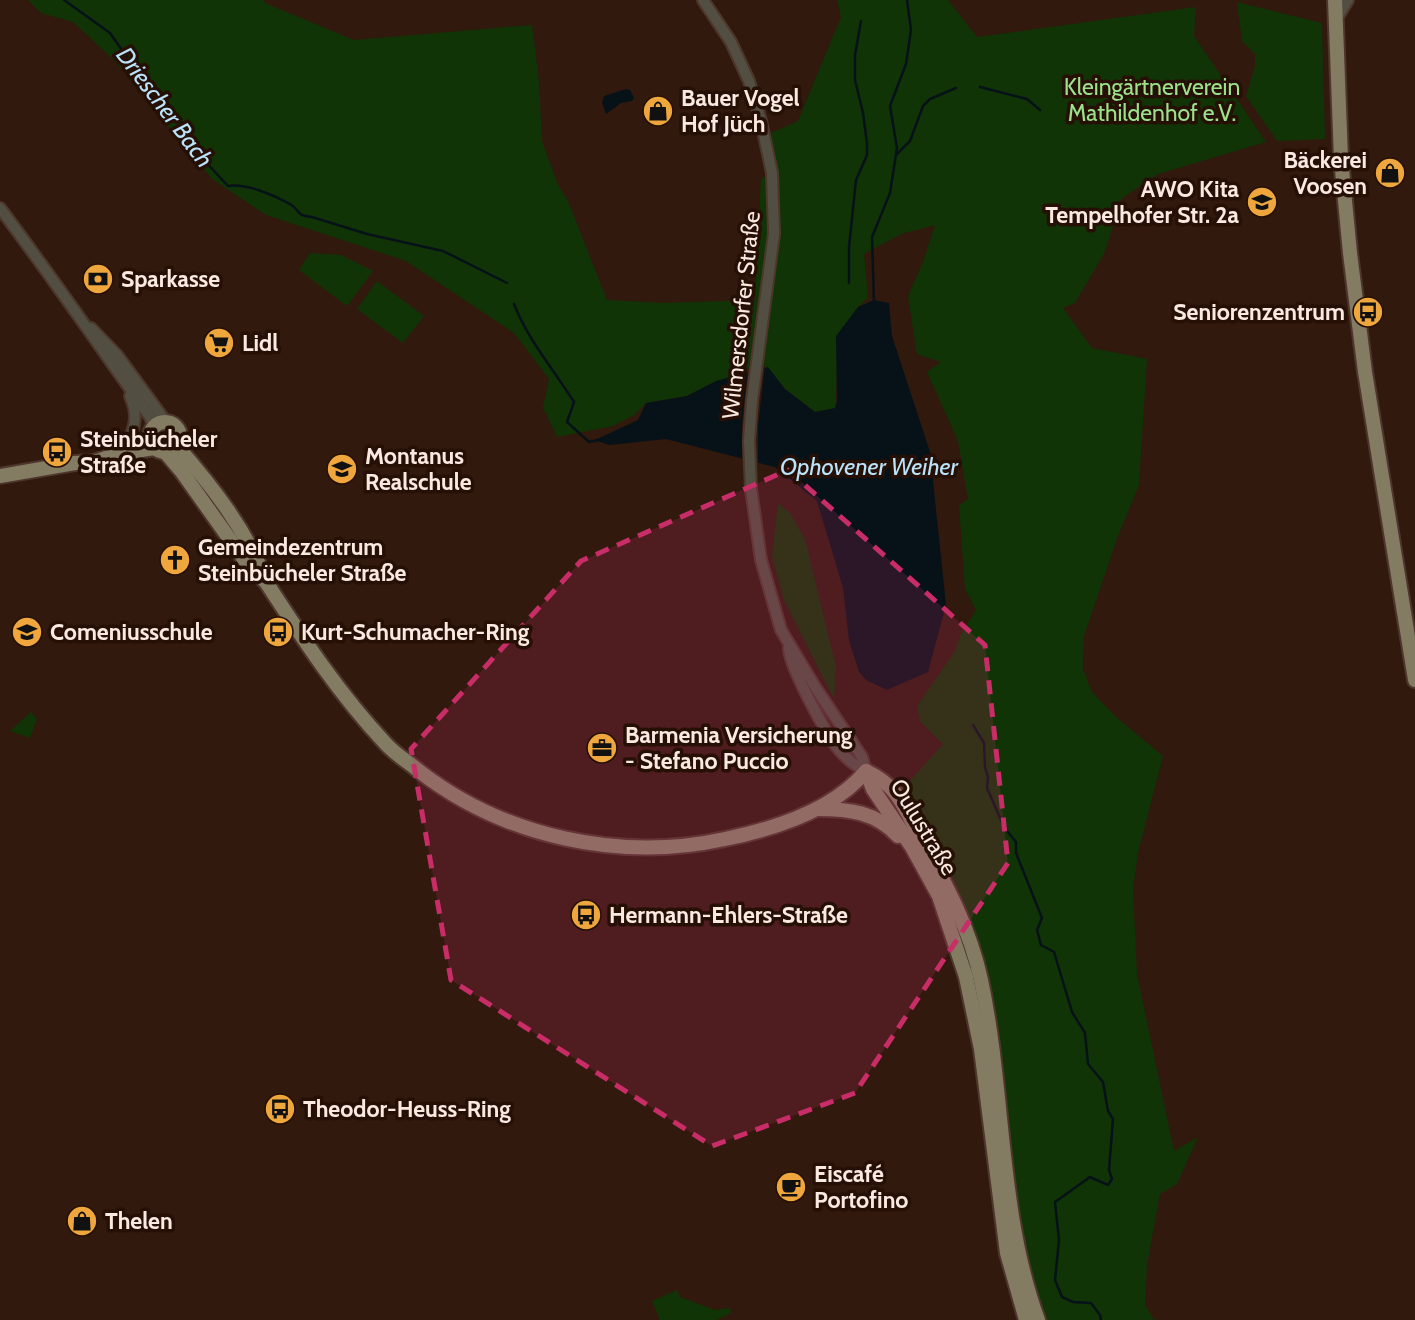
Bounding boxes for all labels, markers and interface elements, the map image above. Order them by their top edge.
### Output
water label: Driescher Bach [110,41,220,173]
park label: Kleingärtnerverein Mathildenhof e.V. [1064,73,1240,127]
place label: Bauer Vogel Hof Jüch [681,84,800,138]
shop icon: Bauer Vogel Hof Jüch [641,94,675,128]
place label: Bäckerei Voosen [1283,146,1367,200]
shop icon: Bäckerei Voosen [1373,156,1407,190]
place label: AWO Kita Tempelhofer Str. 2a [1045,175,1240,229]
school or university icon: AWO Kita Tempelhofer Str. 2a [1245,185,1279,219]
street label: Wilmersdorfer Straße [716,209,766,420]
bank icon: Sparkasse [81,262,115,296]
place label: Sparkasse [121,265,220,293]
bus stop icon: Seniorenzentrum [1351,295,1385,329]
place label: Seniorenzentrum [1173,298,1345,326]
supermarket icon: Lidl [202,326,236,360]
place label: Lidl [242,329,278,357]
place label: Steinbücheler Straße [80,425,218,479]
bus stop icon: Steinbücheler Straße [40,435,74,469]
place label: Montanus Realschule [365,442,472,496]
school or university icon: Montanus Realschule [325,452,359,486]
water label: Ophovener Weiher [780,452,960,481]
place label: Gemeindezentrum Steinbücheler Straße [198,533,407,587]
church icon: Gemeindezentrum Steinbücheler Straße [158,543,192,577]
school or university icon: Comeniusschule [10,615,44,649]
bus stop icon: Kurt-Schumacher-Ring [261,615,295,649]
place label: Comeniusschule [50,618,213,646]
place label: Kurt-Schumacher-Ring [301,618,530,646]
place label: Barmenia Versicherung - Stefano Puccio [625,721,853,775]
office icon: Barmenia Versicherung - Stefano Puccio [585,731,619,765]
street label: Oulustraße [884,774,964,880]
bus stop icon: Hermann-Ehlers-Straße [569,898,603,932]
place label: Hermann-Ehlers-Straße [609,901,848,929]
bus stop icon: Theodor-Heuss-Ring [263,1092,297,1126]
place label: Theodor-Heuss-Ring [303,1095,511,1123]
place label: Eiscafé Portofino [814,1160,908,1214]
cafe icon: Eiscafé Portofino [774,1170,808,1204]
shop icon: Thelen [65,1204,99,1238]
place label: Thelen [105,1207,173,1235]

